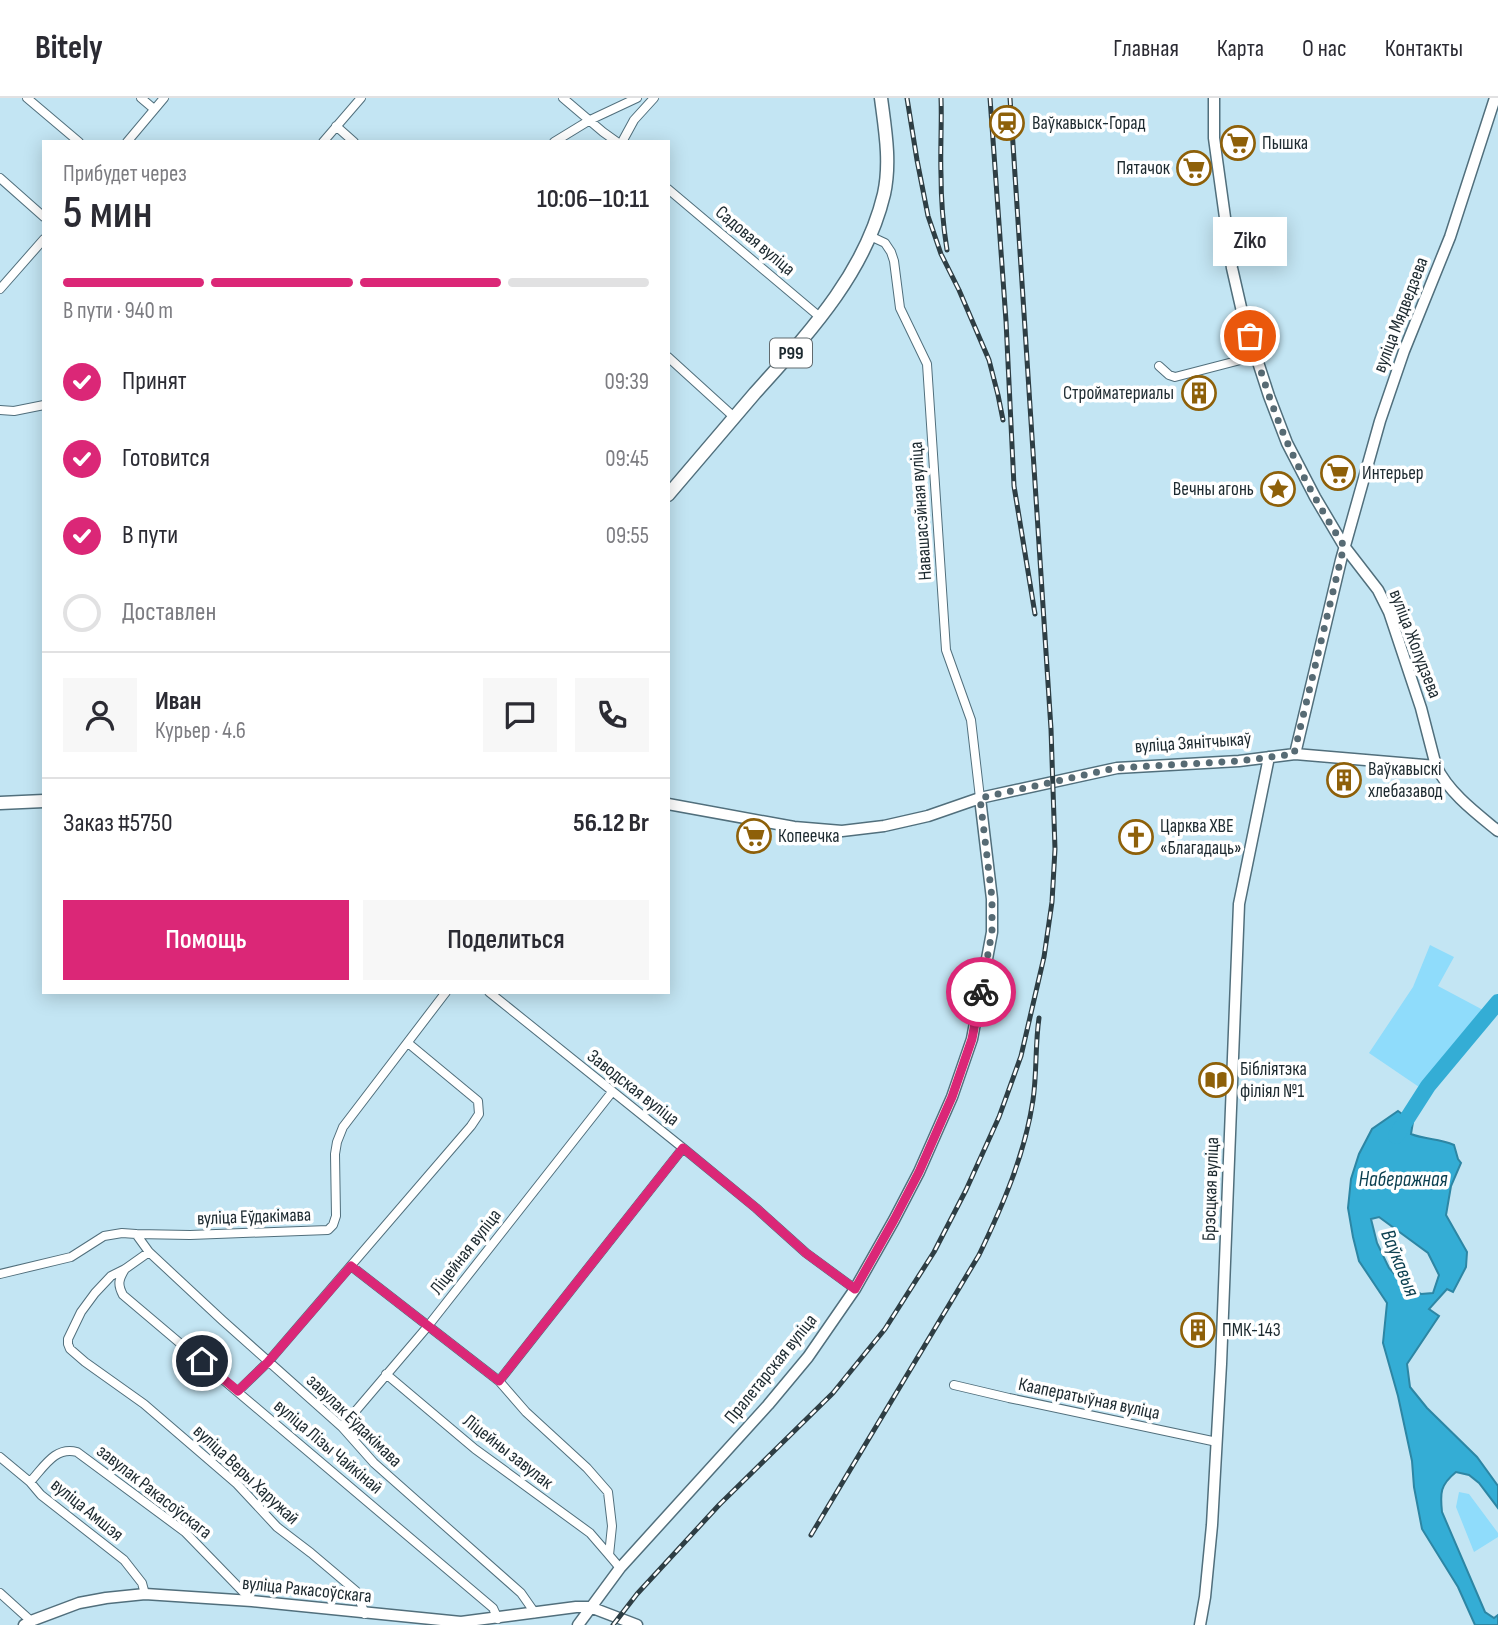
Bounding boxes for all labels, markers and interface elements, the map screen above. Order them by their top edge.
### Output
text: Bitely [35,28,103,68]
text: Главная [1113,34,1179,63]
text: Карта [1217,34,1264,63]
text: О нас [1302,34,1347,63]
text: Контакты [1385,34,1463,63]
station icon: Ваўкавыск-Горад [988,104,1026,142]
place label: Ваўкавыск-Горад [1032,112,1146,135]
supermarket icon: Пышка [1219,124,1257,162]
place label: Пышка [1262,132,1308,155]
supermarket icon: Пятачок [1175,149,1213,187]
place label: Пятачок [1116,157,1171,180]
text: Прибудет через [63,160,187,188]
text: 10:06–10:11 [537,184,649,215]
text: 5 мин [63,186,152,241]
street label: Садовая вуліца [710,201,800,281]
callout: Ziko [1213,217,1287,266]
text: Ziko [1233,227,1267,255]
street label: вуліца Мядведзева [1368,254,1434,376]
text: В пути · 940 m [63,297,173,325]
pin [1220,306,1280,366]
icon: bag [1231,317,1269,355]
road number: Р99 [770,339,812,368]
icon: check [63,363,101,401]
text: Принят [122,366,187,397]
text: 09:39 [604,368,649,396]
building icon: Стройматериалы [1180,374,1218,412]
place label: Стройматериалы [1063,382,1174,405]
icon: check [63,440,101,478]
street label: Навашасэйная вуліца [905,441,937,581]
text: Готовится [122,443,210,474]
text: 09:45 [605,445,649,473]
supermarket icon: Интерьер [1319,454,1357,492]
place label: Интерьер [1362,462,1424,485]
place icon: Вечны агонь [1259,470,1297,508]
place label: Вечны агонь [1173,478,1254,501]
icon: check [63,517,101,555]
text: В пути [122,520,178,551]
text: 09:55 [606,522,649,550]
street label: вуліца Жолудзева [1384,586,1446,702]
text: Доставлен [122,597,216,628]
button: person [63,678,137,752]
button: chat [483,678,557,752]
button: phone [575,678,649,752]
text: Иван [155,686,201,717]
text: Курьер · 4.6 [155,717,246,745]
street label: вуліца Зянітчыкаў [1134,727,1253,759]
place label: Ваўкавыскі хлебазавод [1368,758,1443,803]
building icon: Ваўкавыскі хлебазавод [1325,761,1363,799]
text: Заказ #5750 [63,808,173,839]
text: 56.12 Br [573,808,649,839]
place label: Царква ХВЕ «Благадаць» [1160,815,1241,860]
supermarket icon: Копеечка [735,817,773,855]
church icon: Царква ХВЕ «Благадаць» [1117,818,1155,856]
place label: Копеечка [778,825,839,848]
button: Помощь [63,900,349,980]
button: Поделиться [363,900,649,980]
courier [946,957,1016,1027]
icon: bike [962,973,1000,1011]
street label: Заводская вуліца [582,1045,684,1131]
place label: Бібліятэка філіял №1 [1240,1058,1307,1103]
library icon: Бібліятэка філіял №1 [1197,1061,1235,1099]
street label: Брэсцкая вуліца [1198,1137,1224,1241]
water label: Наберажная [1359,1167,1447,1192]
street label: вуліца Еўдакімава [197,1204,311,1230]
street label: Ліцейная вуліца [425,1205,507,1299]
water label: Ваўкавыя [1375,1226,1425,1300]
street label: Пралетарская вуліца [720,1310,822,1428]
building icon: ПМК-143 [1179,1311,1217,1349]
place label: ПМК-143 [1222,1319,1281,1342]
pin [172,1331,232,1391]
icon: home [183,1342,221,1380]
street label: завулак Еўдакімава [301,1370,407,1472]
street label: Кааператыўная вуліца [1016,1373,1162,1425]
street label: вуліца Лізы Чайкінай [269,1395,387,1499]
street label: Ліцейны завулак [458,1410,558,1495]
street label: вуліца Веры Харужай [188,1420,304,1530]
street label: завулак Ракасоўскага [92,1440,216,1544]
street label: вуліца Амшэя [46,1474,128,1546]
street label: вуліца Ракасоўскага [241,1572,373,1608]

